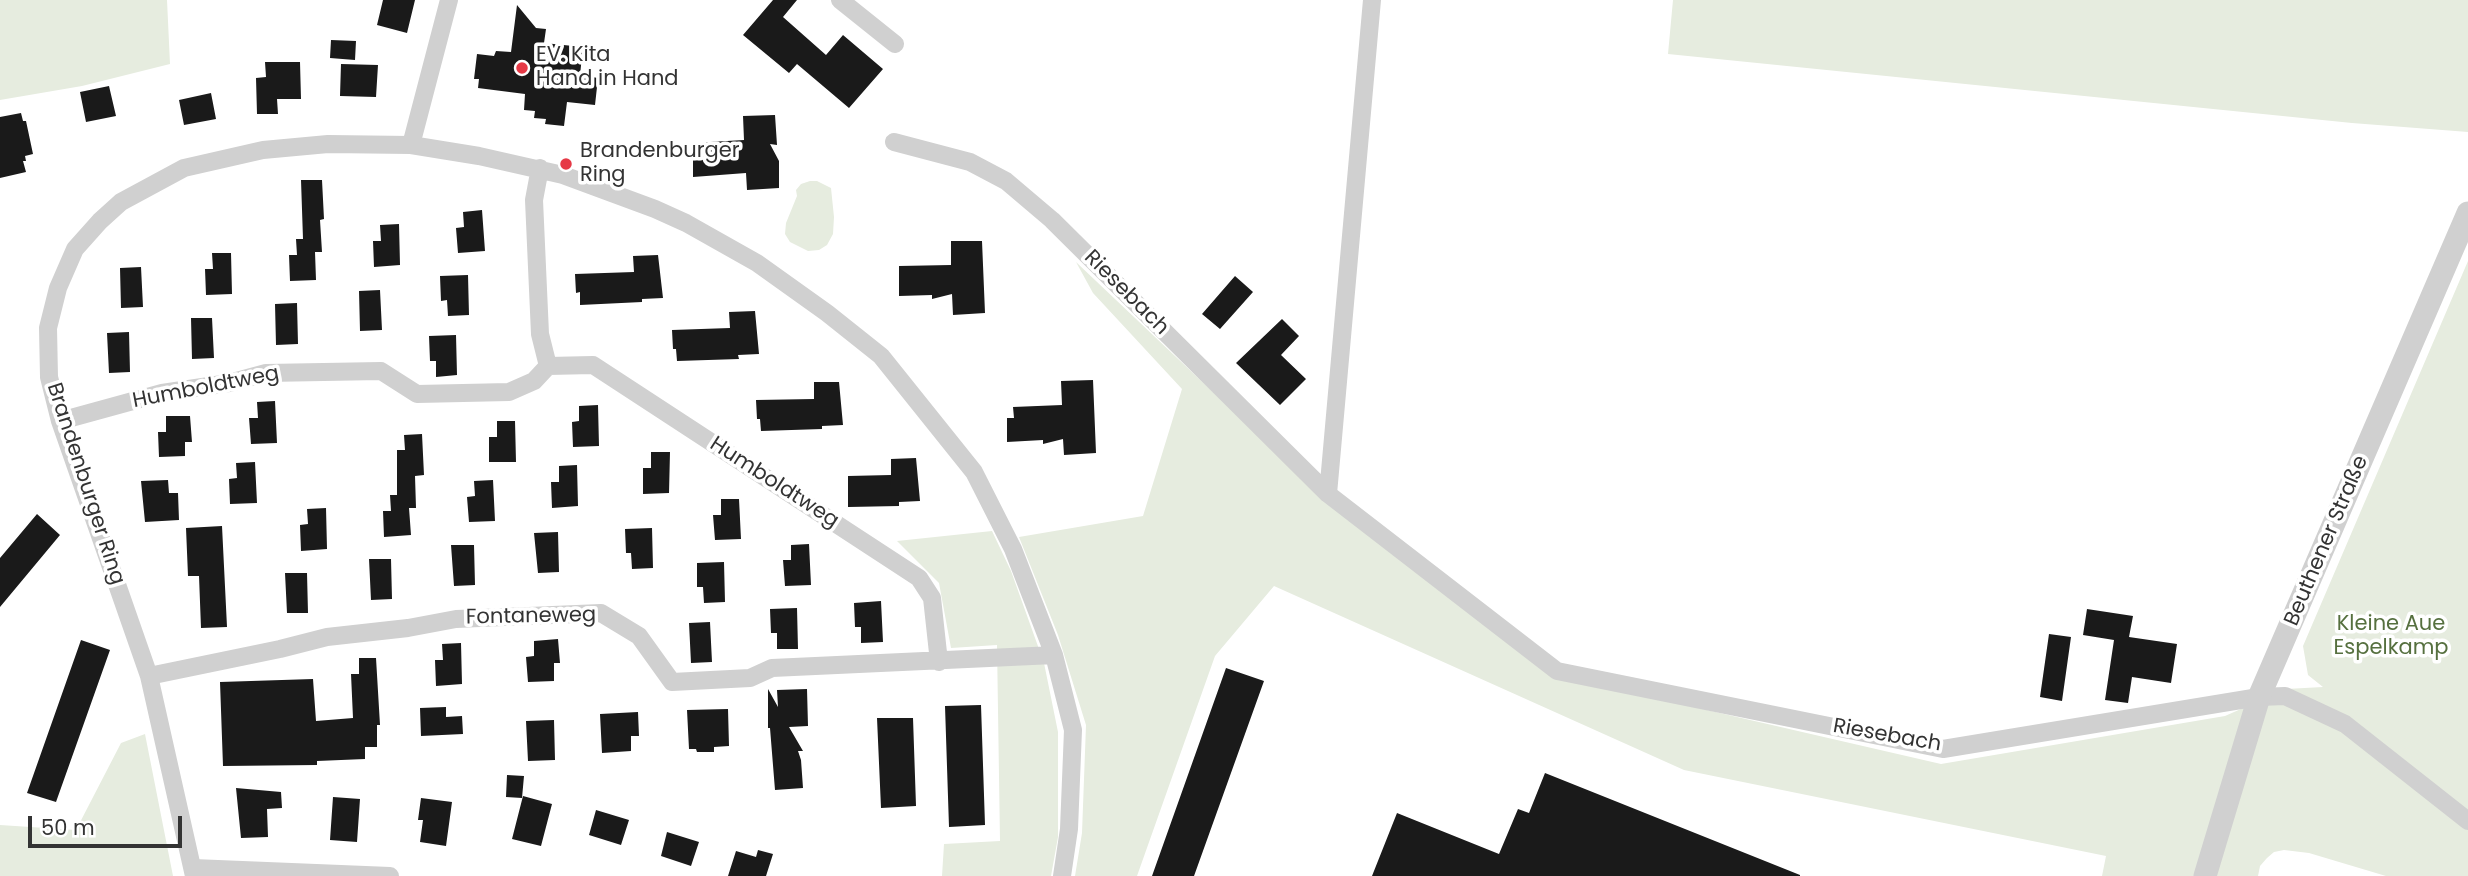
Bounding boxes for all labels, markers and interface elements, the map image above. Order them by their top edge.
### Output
place label: EV. Kita Hand in Hand [536,43,679,93]
marker: EV. Kita Hand in Hand [514,60,530,76]
place label: Brandenburger Ring [580,139,740,189]
marker: Brandenburger Ring [558,156,574,172]
street label: Riesebach [1078,245,1174,341]
street label: Humboldtweg [131,361,281,415]
street label: Brandenburger Ring [40,380,130,588]
street label: Humboldtweg [705,432,843,534]
street label: Beuthener Straße [2280,452,2374,630]
street label: Fontaneweg [466,603,596,631]
park label: Kleine Aue Espelkamp [2334,612,2448,662]
street label: Riesebach [1831,714,1943,758]
scale bar [32,802,186,846]
text: 50 m [41,813,95,842]

